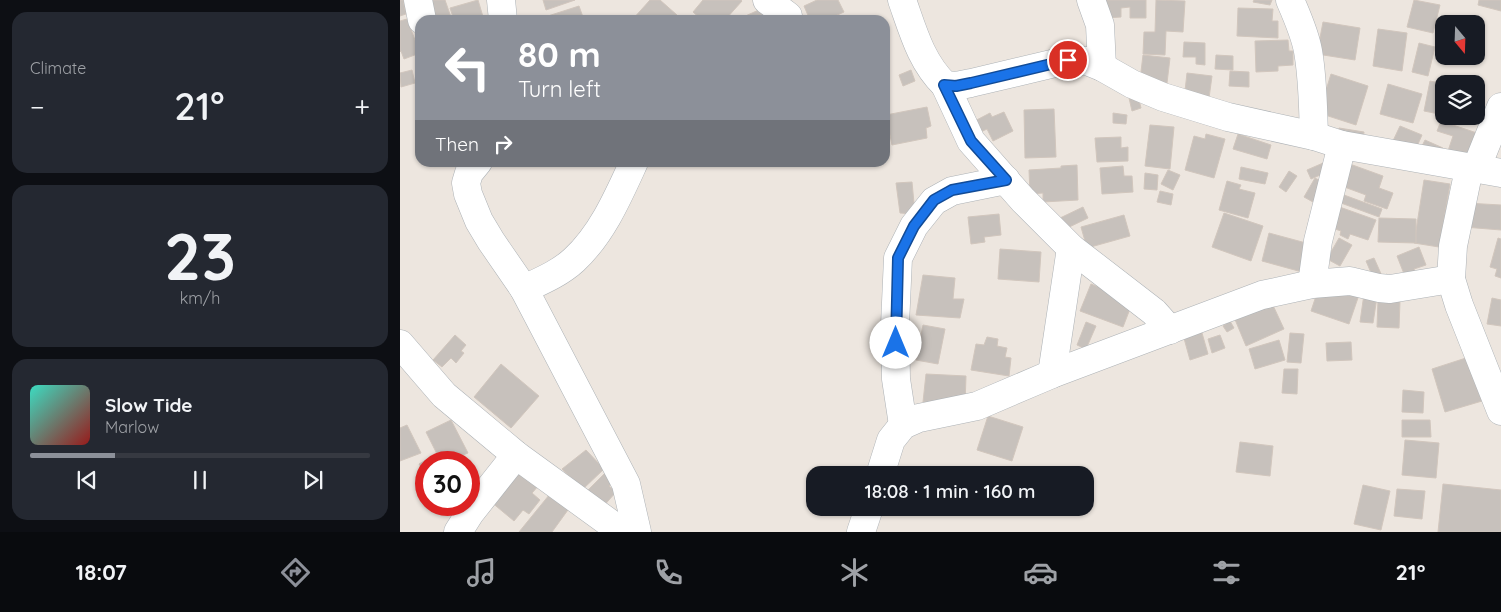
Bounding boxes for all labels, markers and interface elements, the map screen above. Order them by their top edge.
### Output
north arrow [1435,15,1485,65]
map controls [1435,15,1485,125]
text: 80 m [518,32,601,76]
icon: left [435,35,500,100]
pin [1047,39,1089,81]
icon: arrive [1054,46,1082,74]
text: Climate [30,58,86,78]
text: Turn left [518,75,601,103]
button: layers [1435,75,1485,125]
text: 21° [174,82,224,130]
text: − [30,89,45,124]
text: + [354,89,370,124]
icon: right [489,130,517,158]
text: Then [435,132,479,156]
text: 23 [164,215,236,296]
text: km/h [180,288,220,308]
position arrow [869,316,921,368]
text: Slow Tide [105,393,193,417]
text: Marlow [105,417,159,437]
speed limit sign: 30 [415,451,480,516]
icon: previous [73,466,101,494]
icon: pause [186,466,214,494]
icon: next [299,466,327,494]
text: 18:08 · 1 min · 160 m [865,479,1035,503]
icon: directions [278,555,313,590]
icon: music [464,555,499,590]
icon: phone [651,555,686,590]
icon: climate [837,555,872,590]
icon: car [1023,555,1058,590]
icon: filters [1209,555,1244,590]
text: 18:07 [76,558,127,586]
text: 21° [1396,558,1425,586]

